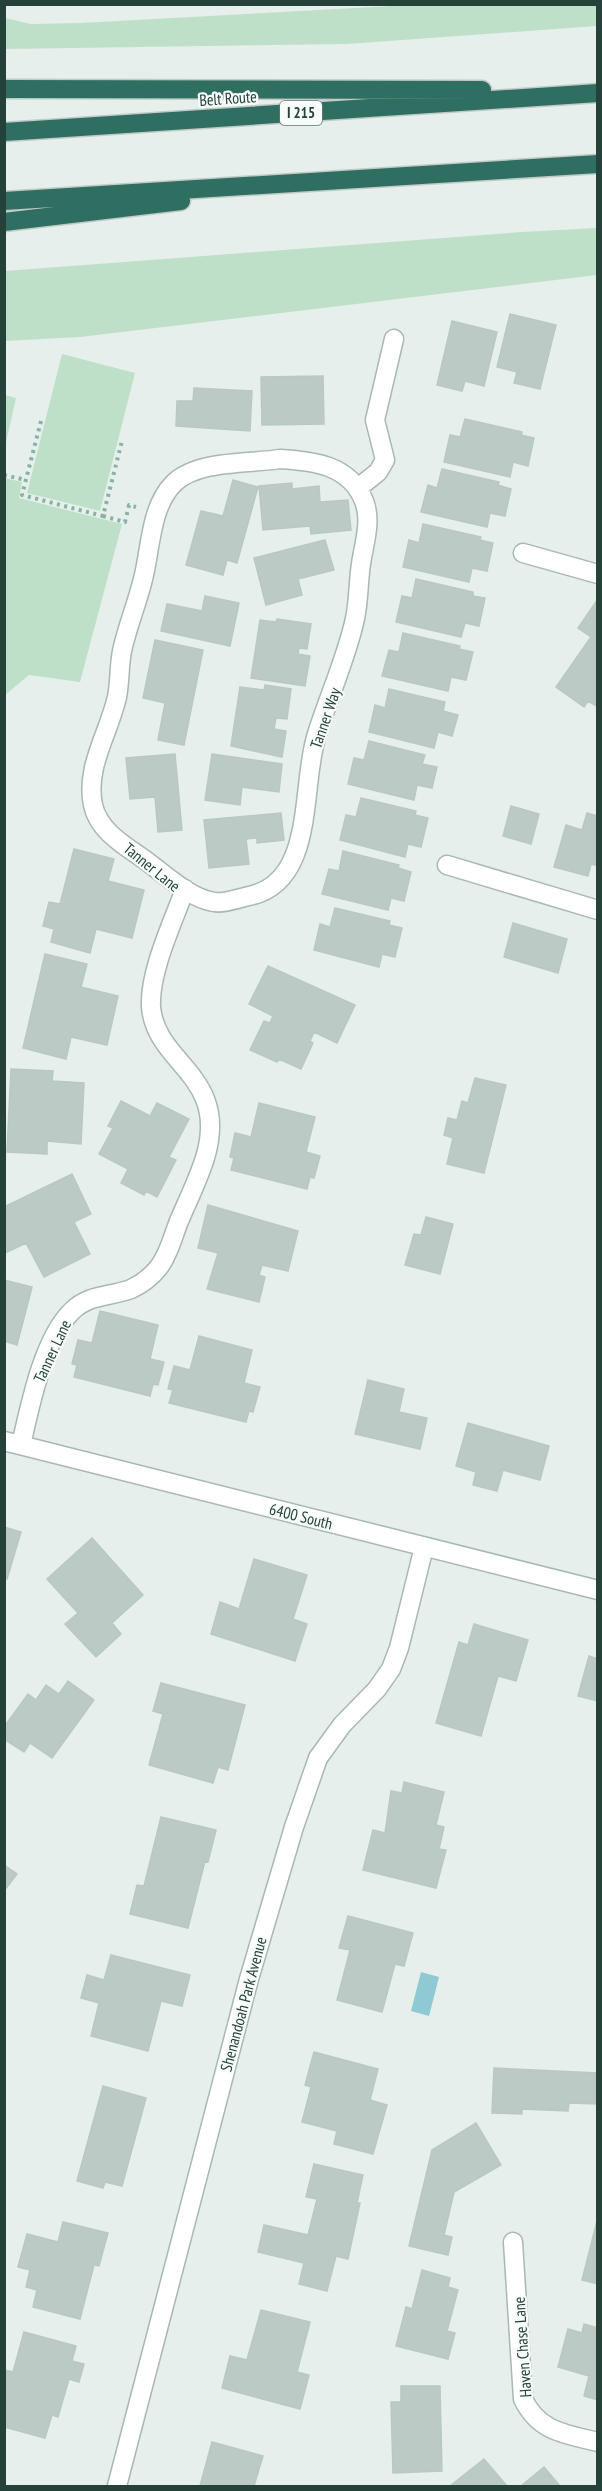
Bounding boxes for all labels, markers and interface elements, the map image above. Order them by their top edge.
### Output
street label: Belt Route [199,86,257,110]
road number: I 215 [280,101,322,125]
street label: Tanner Way [305,685,345,751]
street label: Tanner Lane [120,838,184,896]
street label: Tanner Lane [29,1316,75,1386]
street label: 6400 South [267,1499,335,1533]
street label: Shenandoah Park Avenue [215,1935,271,2073]
street label: Haven Chase Lane [509,2296,535,2398]

